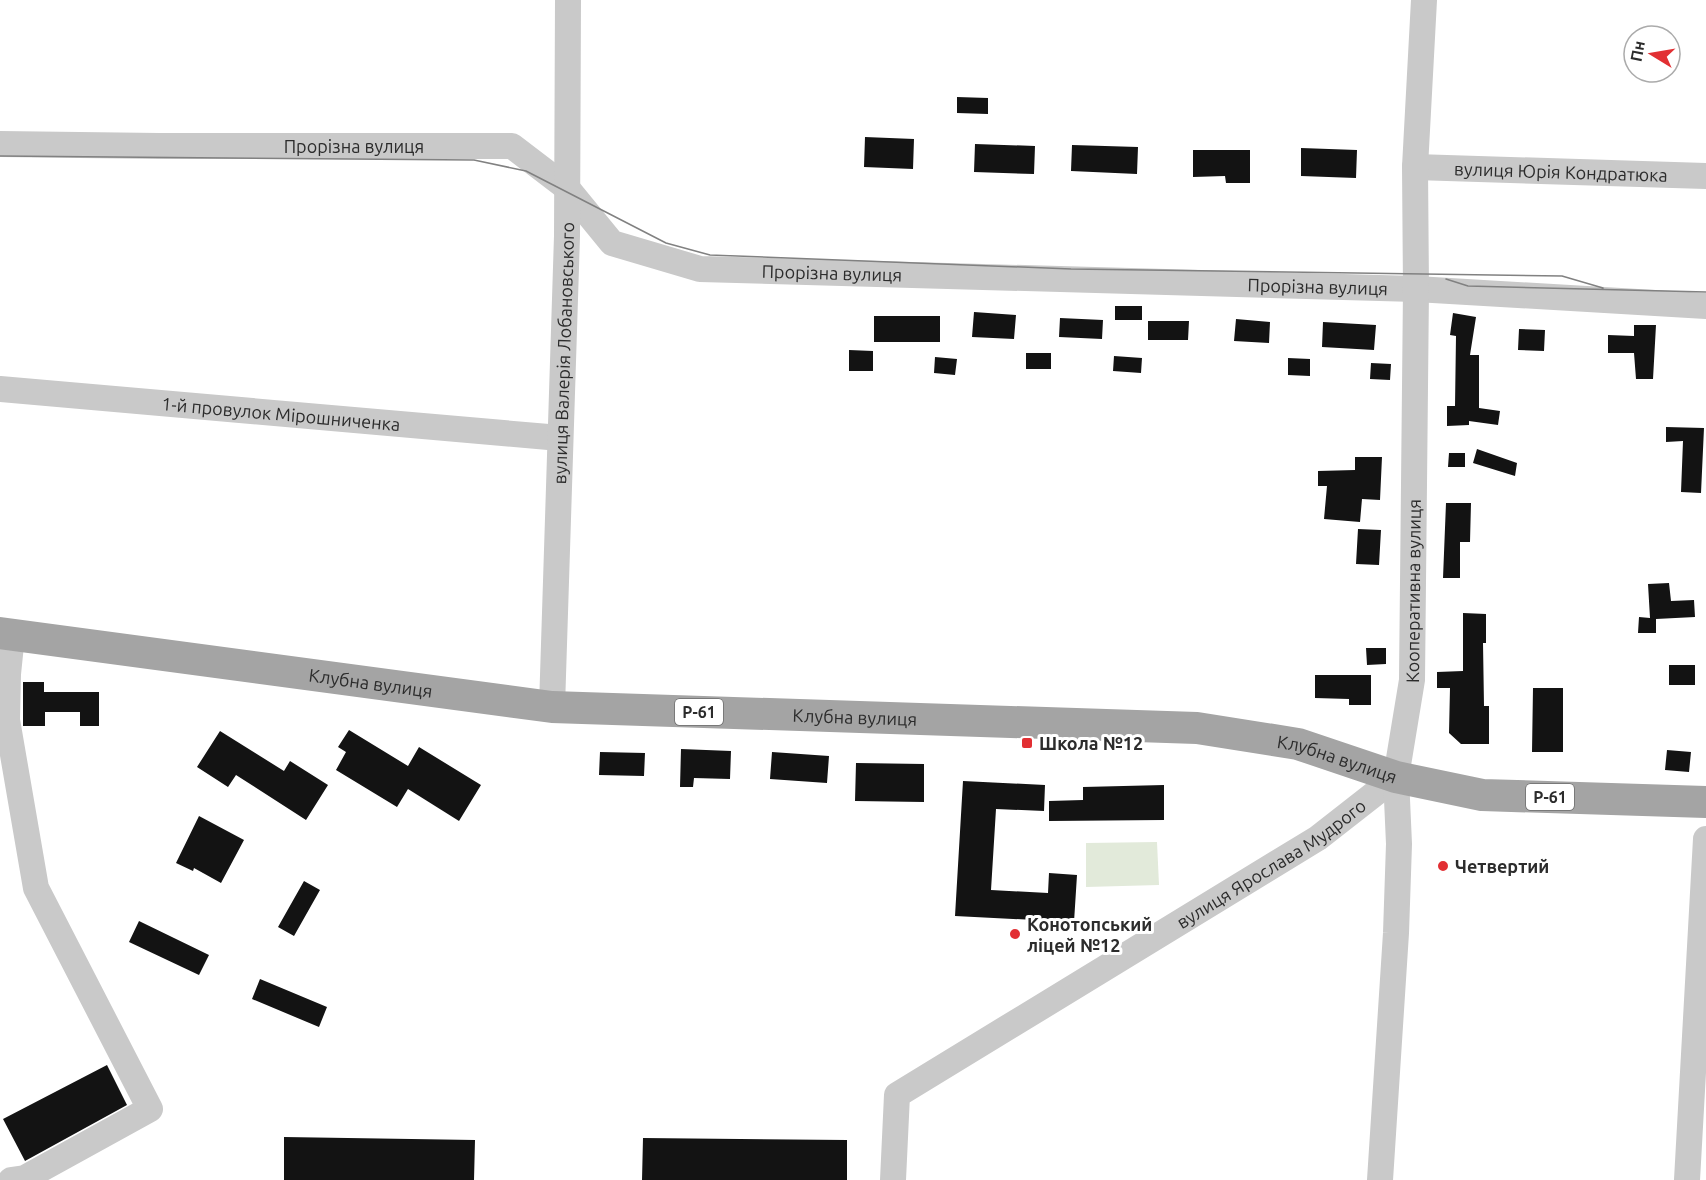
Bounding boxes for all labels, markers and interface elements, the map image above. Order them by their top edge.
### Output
north arrow [1622,24,1682,84]
text: Пн [1626,39,1648,63]
street label: Прорізна вулиця [284,136,424,156]
street label: вулиця Юрія Кондратюка [1454,158,1668,185]
street label: вулиця Валерія Лобановського [549,222,577,485]
street label: Прорізна вулиця [761,261,902,285]
street label: Прорізна вулиця [1247,274,1388,298]
street label: 1-й провулок Мірошниченка [161,393,401,434]
street label: Кооперативна вулиця [1402,499,1424,683]
street label: Клубна вулиця [308,664,434,701]
road number: Р-61 [675,699,723,725]
street label: Клубна вулиця [792,705,918,729]
street label: Клубна вулиця [1276,731,1400,787]
place label: Школа №12 [1039,733,1143,753]
marker: Школа №12 [1020,736,1034,750]
road number: Р-61 [1526,784,1574,810]
street label: вулиця Ярослава Мудрого [1173,795,1369,932]
place label: Четвертий [1455,856,1549,876]
marker: Четвертий [1436,859,1450,873]
place label: Конотопський ліцей №12 [1027,914,1152,955]
marker: Конотопський ліцей №12 [1008,927,1022,941]

